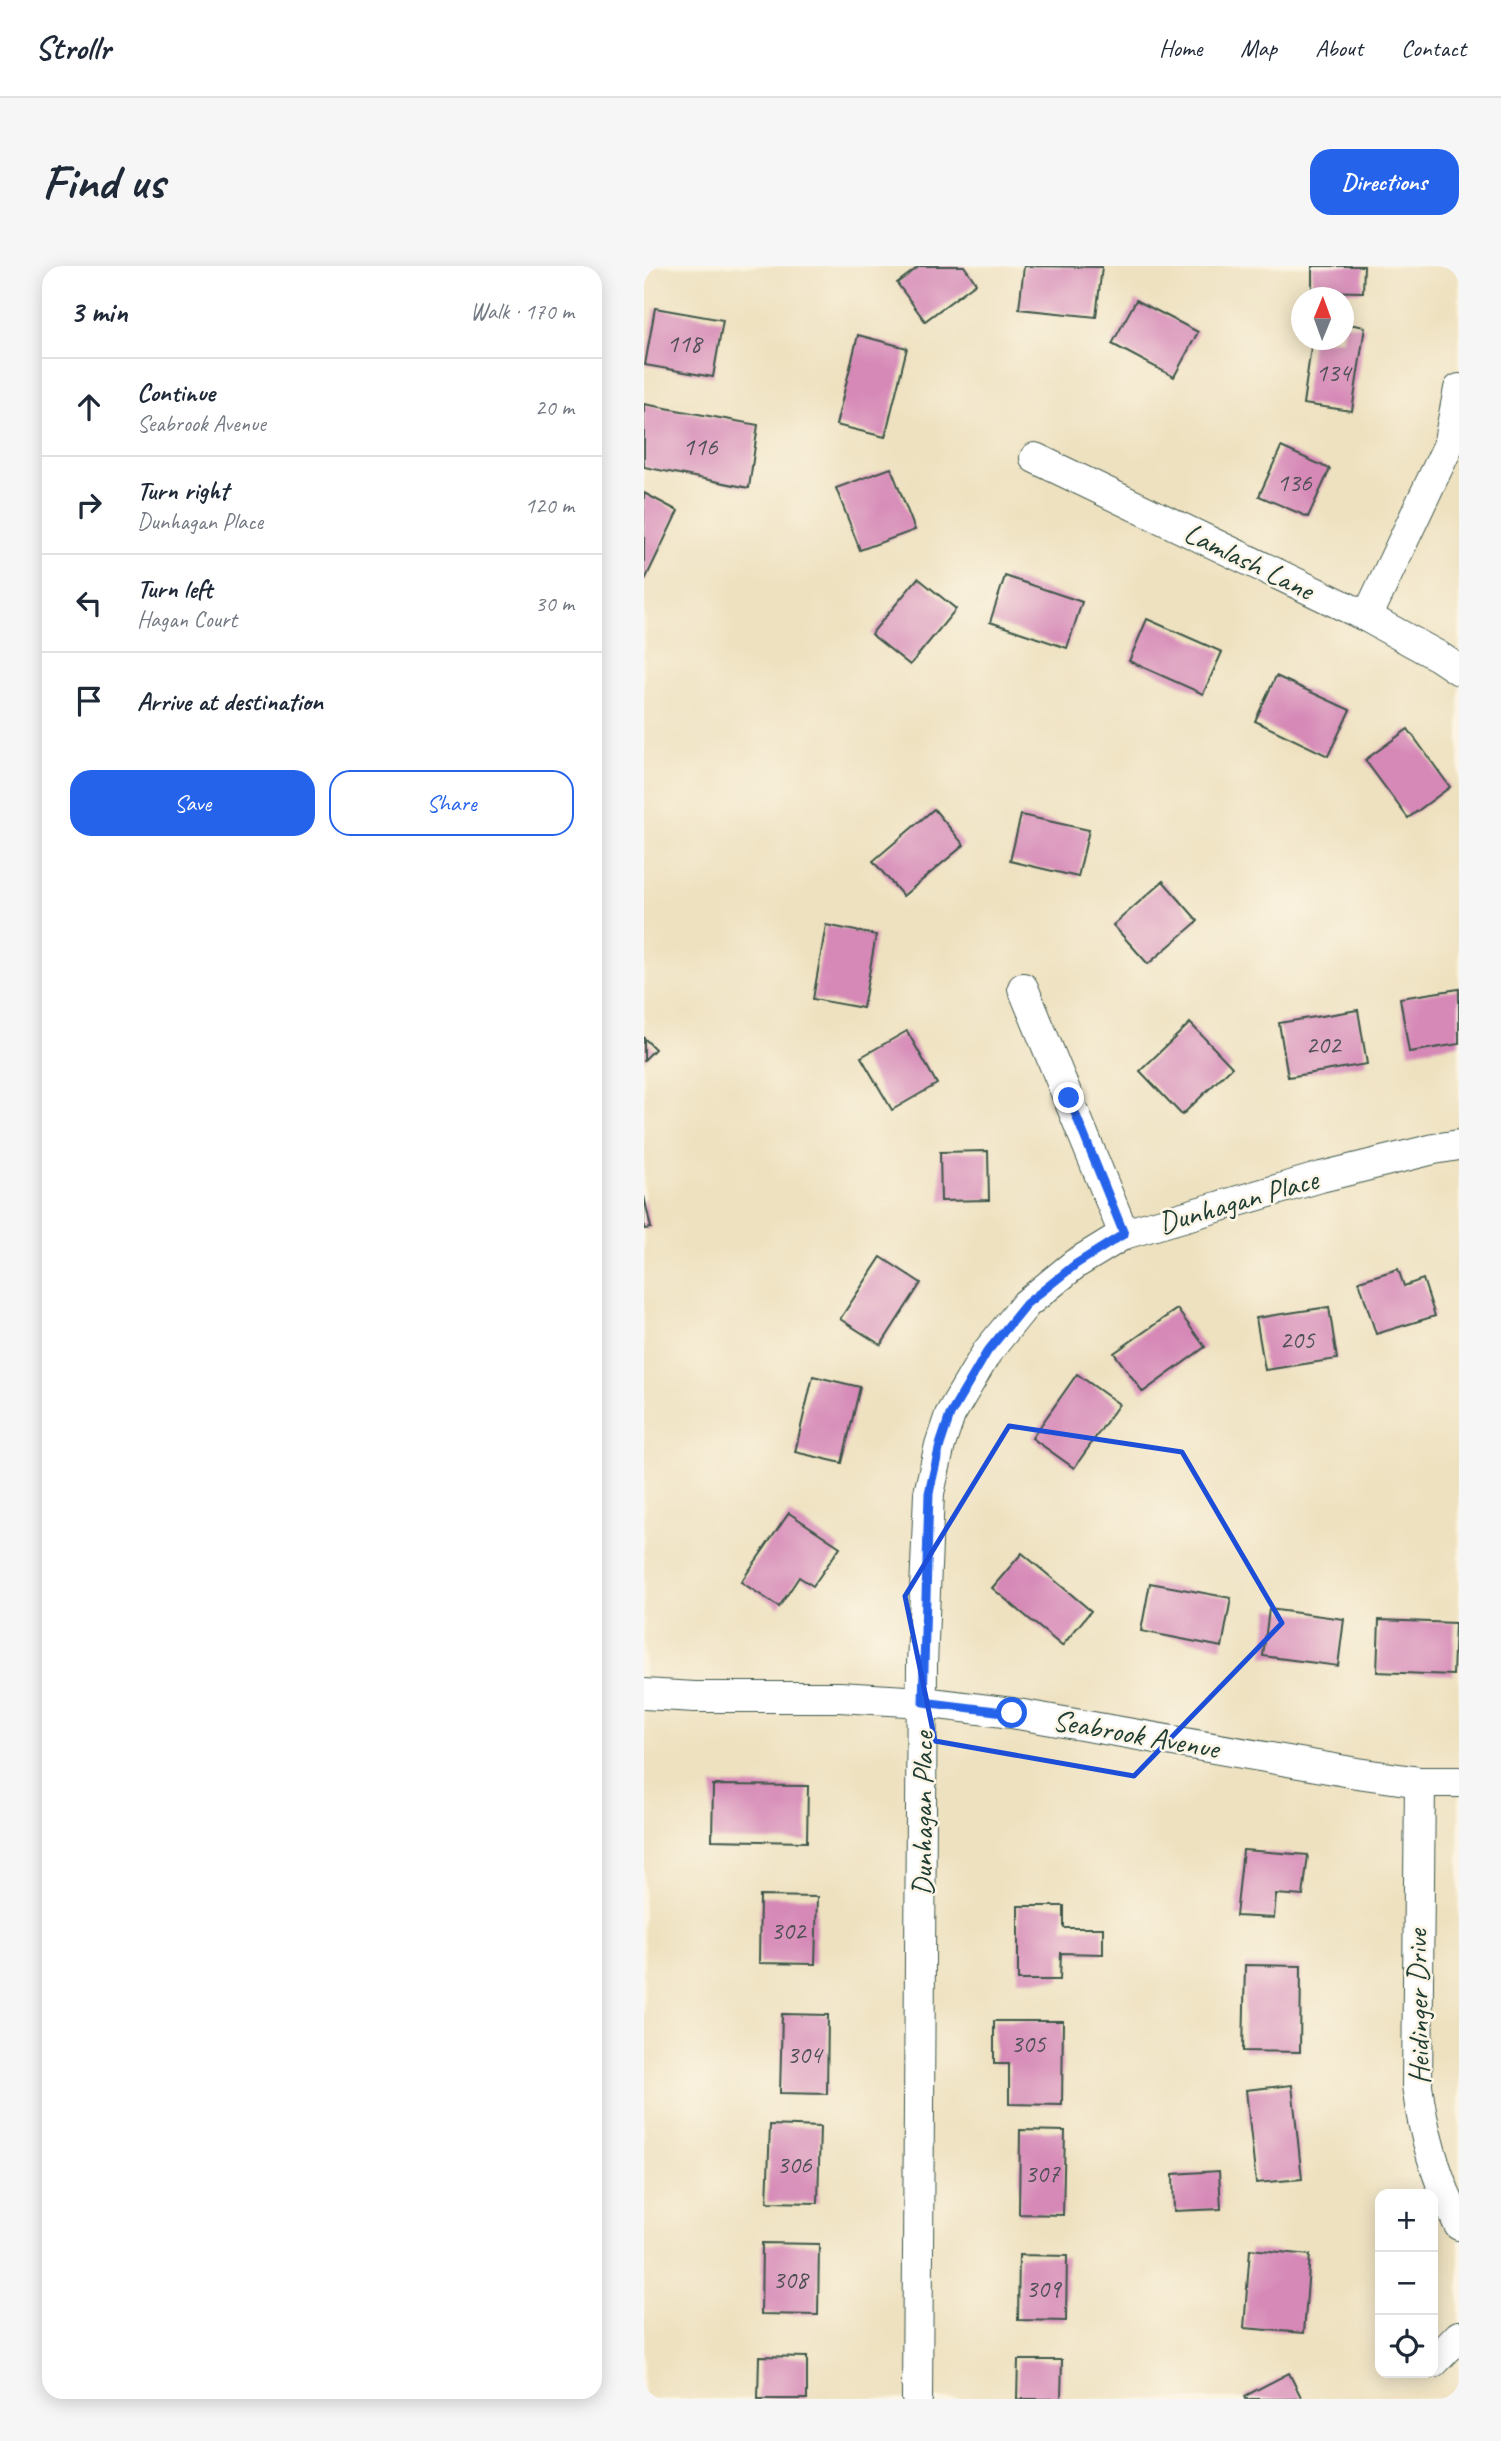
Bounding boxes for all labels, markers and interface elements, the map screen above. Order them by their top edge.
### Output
text: Strollr [35,27,110,69]
text: Home [1159,33,1202,63]
text: Map [1240,33,1277,63]
text: About [1315,33,1363,63]
text: Contact [1401,33,1466,63]
button: Directions [1310,149,1459,215]
text: Find us [42,151,164,213]
north arrow [1291,287,1354,350]
text: 3 min [70,293,127,331]
text: Walk · 170 m [470,297,574,326]
house number: 118 [666,327,704,360]
house number: 134 [1315,356,1353,389]
text: Continue [137,376,215,409]
icon: ahead [70,388,108,426]
text: 20 m [535,393,574,422]
text: Seabrook Avenue [137,409,266,438]
house number: 116 [682,430,719,463]
house number: 136 [1276,466,1313,499]
text: Turn right [137,474,228,507]
icon: right [70,486,108,524]
text: 120 m [525,491,574,520]
text: Dunhagan Place [137,507,263,536]
street label: Lamlash Lane [1178,513,1322,610]
text: Turn left [137,572,212,605]
icon: left [70,584,108,622]
text: 30 m [535,589,574,618]
text: Hagan Court [137,605,237,634]
icon: arrive [70,682,108,720]
text: Arrive at destination [137,685,323,718]
button: Save [70,770,315,836]
button: Share [329,770,574,836]
house number: 202 [1305,1028,1343,1061]
route end [1053,1082,1084,1113]
street label: Dunhagan Place [1154,1159,1324,1242]
house number: 205 [1279,1323,1316,1356]
route start [996,1697,1027,1728]
street label: Seabrook Avenue [1050,1701,1224,1768]
street label: Dunhagan Place [903,1730,941,1896]
house number: 302 [770,1914,808,1947]
street label: Heidinger Drive [1398,1927,1438,2085]
house number: 305 [1010,2027,1047,2060]
house number: 304 [786,2038,824,2071]
house number: 306 [776,2148,813,2181]
house number: 307 [1024,2157,1061,2190]
map controls [1375,2189,1438,2378]
button: + [1375,2189,1438,2252]
button: − [1375,2252,1438,2315]
house number: 308 [772,2263,810,2296]
house number: 309 [1025,2272,1063,2305]
button: locate [1375,2315,1438,2378]

